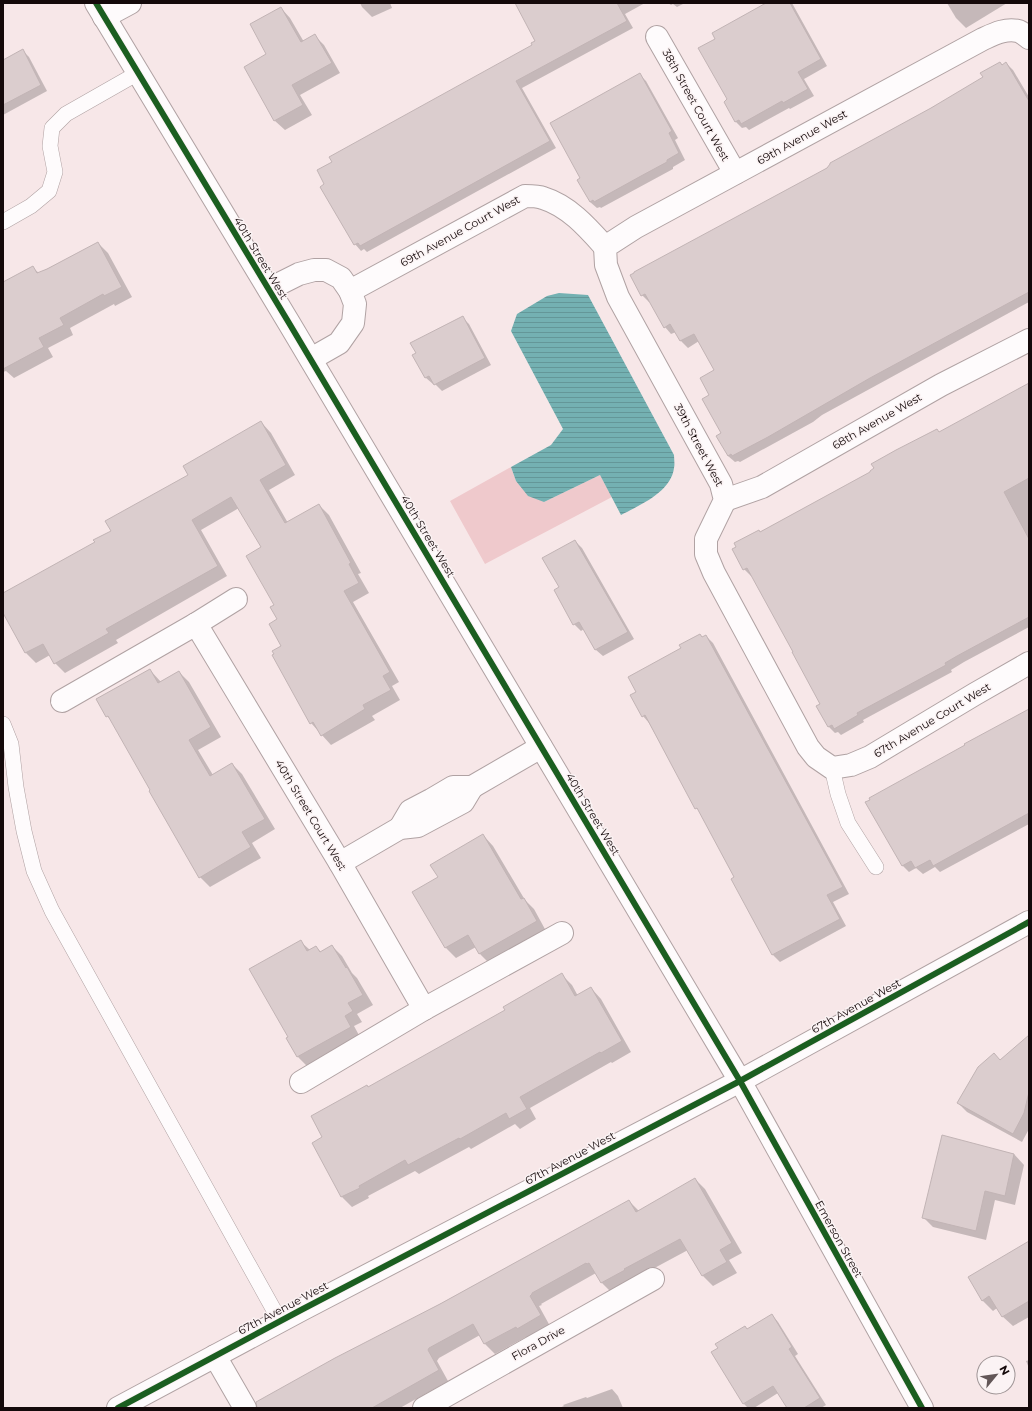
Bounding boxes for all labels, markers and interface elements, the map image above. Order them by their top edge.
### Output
street label: 38th Street Court West [659,47,733,164]
street label: 69th Avenue West [755,106,850,168]
street label: 69th Avenue Court West [398,192,523,270]
street label: 40th Street West [231,214,291,302]
street label: 68th Avenue West [830,389,925,452]
street label: 39th Street West [671,401,727,489]
street label: 40th Street West [398,492,458,580]
street label: 67th Avenue Court West [871,679,993,760]
street label: 40th Street Court West [272,757,350,874]
street label: 40th Street West [563,770,623,858]
street label: 67th Avenue West [809,975,904,1036]
street label: 67th Avenue West [522,1128,618,1188]
street label: Emerson Street [812,1198,866,1280]
street label: 67th Avenue West [235,1278,331,1338]
street label: Flora Drive [509,1322,567,1363]
north arrow [976,1355,1016,1395]
text: N [996,1363,1013,1377]

